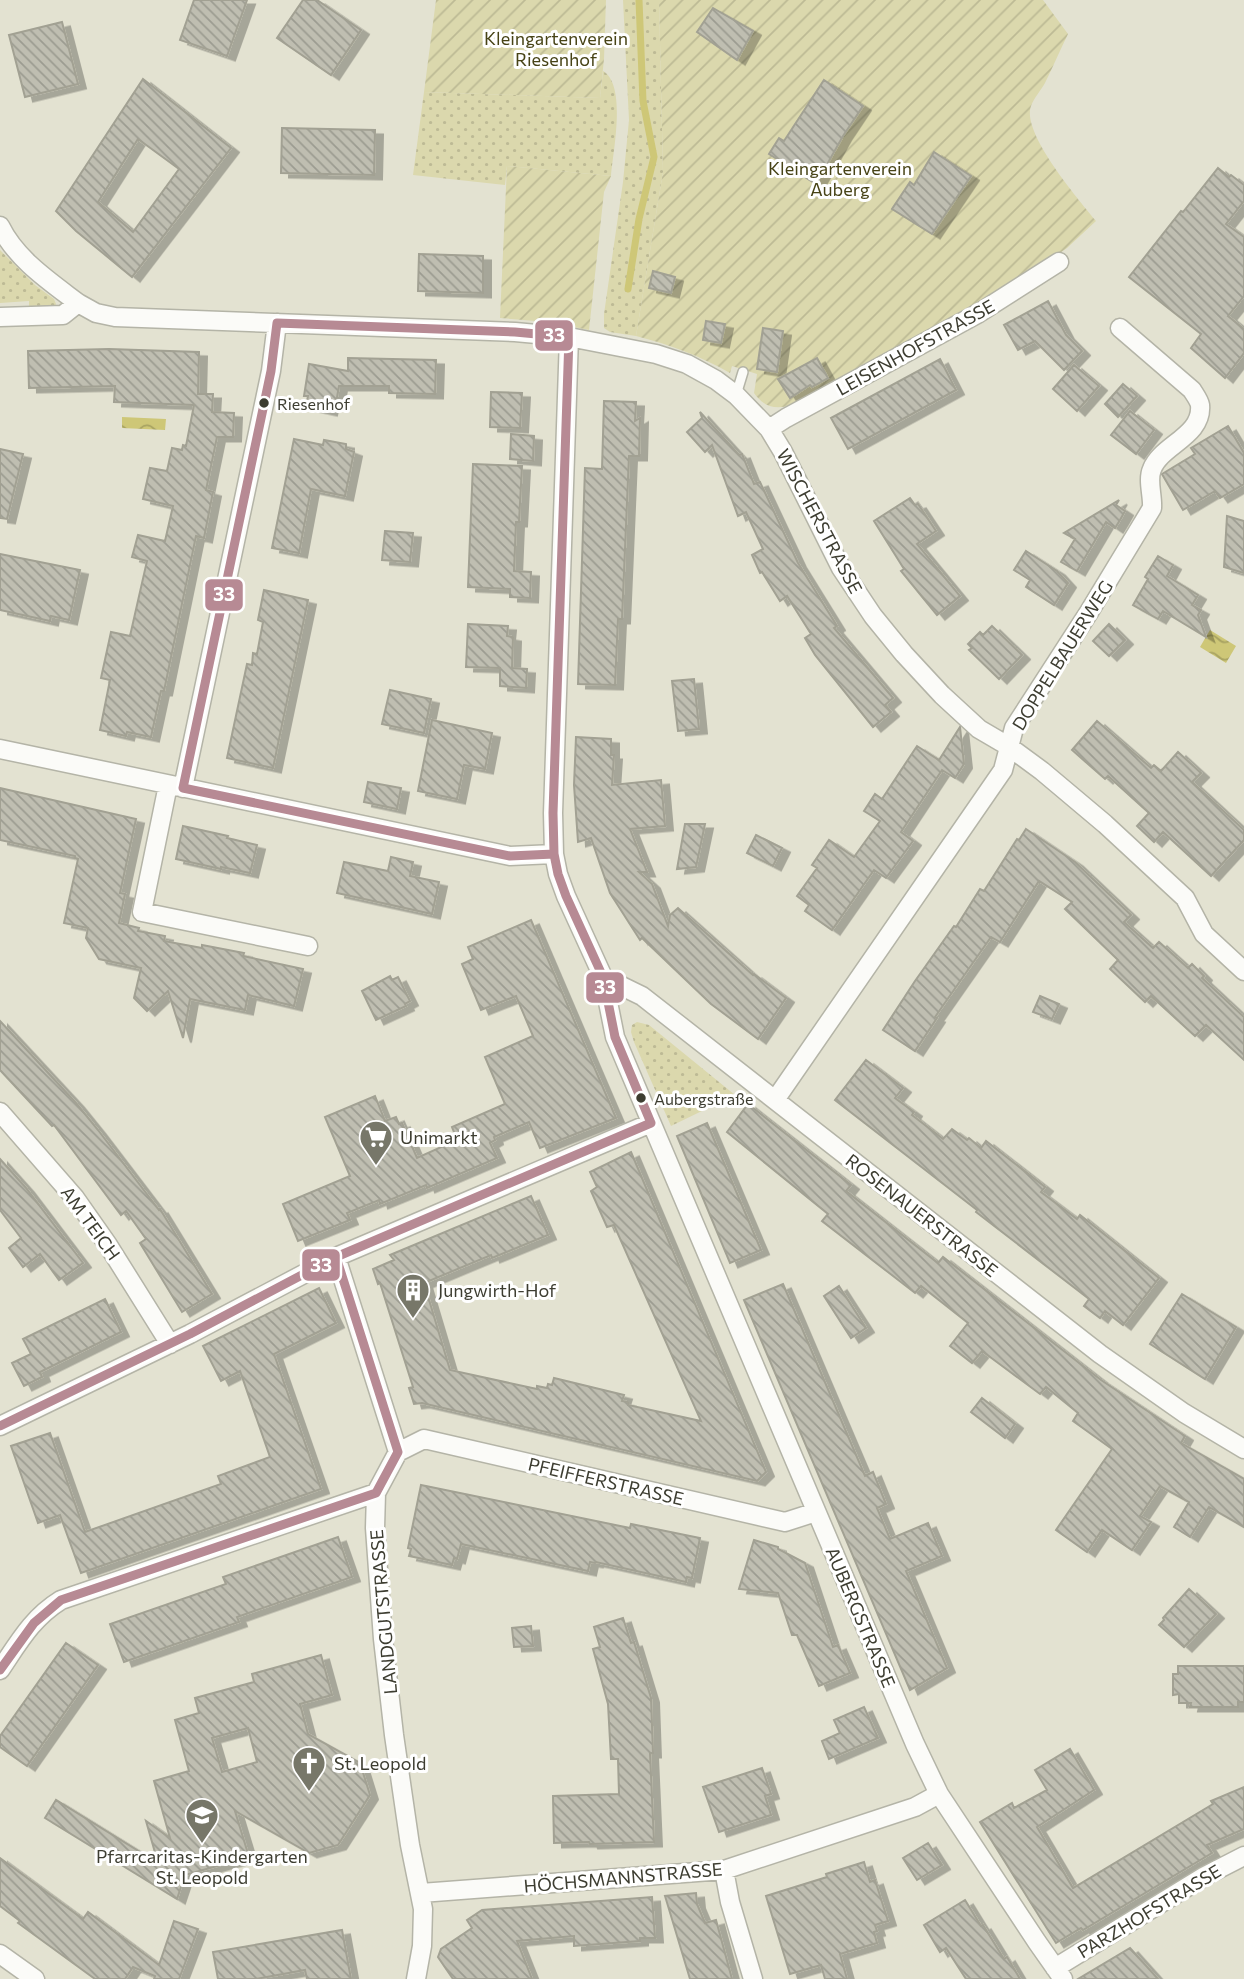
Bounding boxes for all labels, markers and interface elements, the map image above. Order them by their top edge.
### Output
park label: Kleingartenverein Riesenhof [484,27,628,70]
park label: Kleingartenverein Auberg [768,157,912,200]
street label: LEISENHOFSTRASSE [832,294,998,400]
line badge: 33 [534,319,574,352]
text: 33 [543,323,565,346]
place label: Riesenhof [277,394,351,413]
marker: Riesenhof [257,396,271,410]
street label: WISCHERSTRASSE [773,445,867,597]
street label: DOPPELBAUERWEG [1007,576,1117,734]
line badge: 33 [204,578,244,612]
text: 33 [213,582,235,605]
line badge: 33 [585,971,625,1004]
text: 33 [594,975,616,998]
place label: Aubergstraße [654,1089,753,1108]
marker: Aubergstraße [634,1091,648,1105]
supermarket icon: Unimarkt [357,1118,395,1167]
place label: Unimarkt [400,1126,478,1148]
street label: ROSENAUERSTRASSE [841,1149,1003,1281]
street label: AM TEICH [57,1182,125,1264]
line badge: 33 [301,1248,341,1282]
text: 33 [310,1253,332,1276]
building icon: Jungwirth-Hof [394,1271,432,1320]
place label: Jungwirth-Hof [438,1279,557,1301]
street label: PFEIFFERSTRASSE [526,1452,686,1510]
street label: LANDGUTSTRASSE [365,1529,401,1695]
street label: AUBERGSTRASSE [821,1543,901,1691]
church icon: St. Leopold [290,1744,328,1793]
place label: St. Leopold [334,1752,426,1774]
school or university icon: Pfarrcaritas-Kindergarten St. Leopold [183,1796,221,1845]
place label: Pfarrcaritas-Kindergarten St. Leopold [96,1845,308,1888]
street label: HÖCHSMANNSTRASSE [523,1857,723,1897]
street label: PARZHOFSTRASSE [1073,1859,1225,1963]

